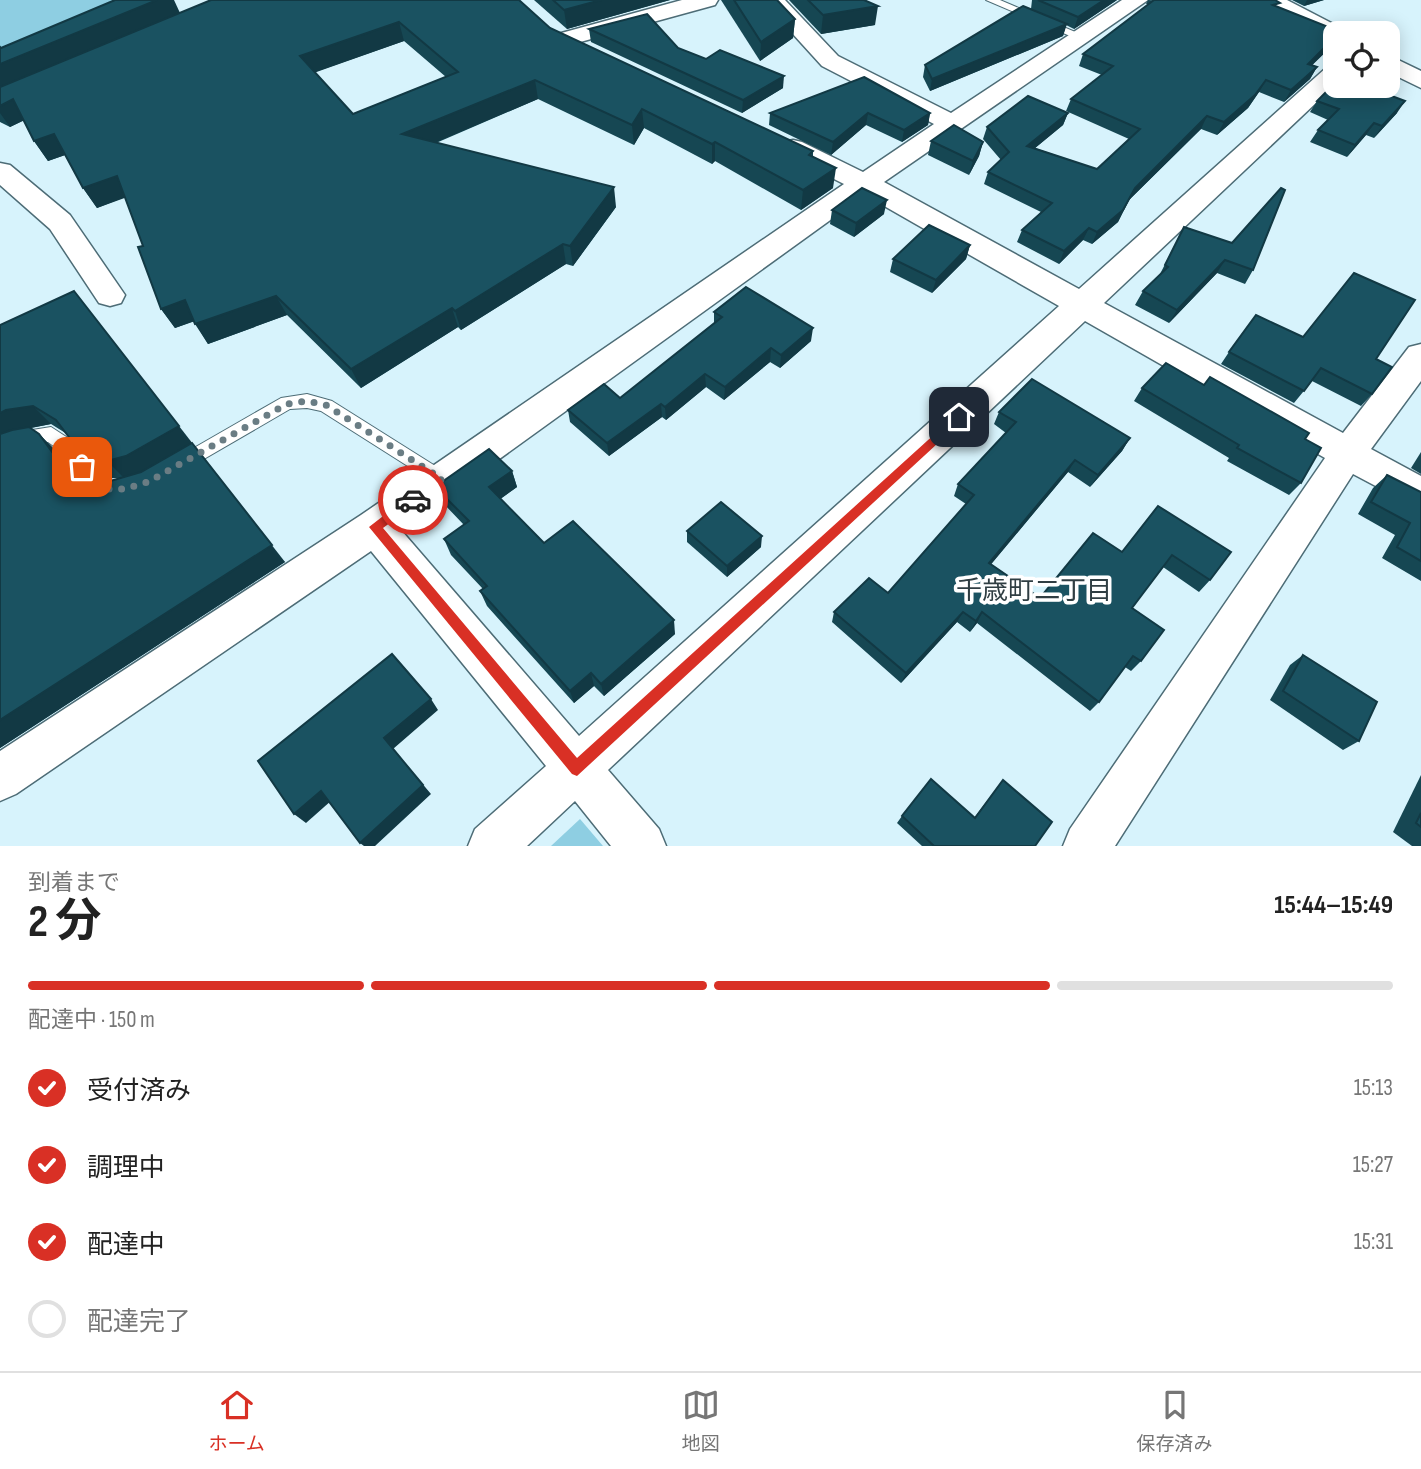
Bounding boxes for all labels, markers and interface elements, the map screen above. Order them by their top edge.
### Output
map controls [1323,21,1400,98]
button: locate [1323,21,1400,98]
pin [929,387,989,447]
icon: home [940,398,978,436]
pin [52,437,112,497]
icon: bag [63,448,101,486]
courier [378,465,448,535]
icon: car [394,481,432,519]
district label: 千歳町二丁目 [956,576,1112,607]
text: 到着まで [28,869,120,897]
text: 15:44–15:49 [1274,890,1393,921]
text: 2 分 [28,895,101,950]
text: 配達中 · 150 m [28,1006,155,1034]
icon: check [28,1069,66,1107]
text: 15:13 [1354,1074,1393,1102]
text: 受付済み [87,1076,191,1107]
icon: check [28,1146,66,1184]
text: 15:27 [1353,1151,1393,1179]
text: 調理中 [87,1153,165,1184]
icon: check [28,1223,66,1261]
text: 15:31 [1354,1228,1393,1256]
text: 配達中 [87,1230,165,1261]
text: 配達完了 [87,1307,191,1338]
tab: ホーム [208,1386,265,1456]
tab: 地図 [682,1386,720,1456]
tab: 保存済み [1137,1386,1213,1456]

